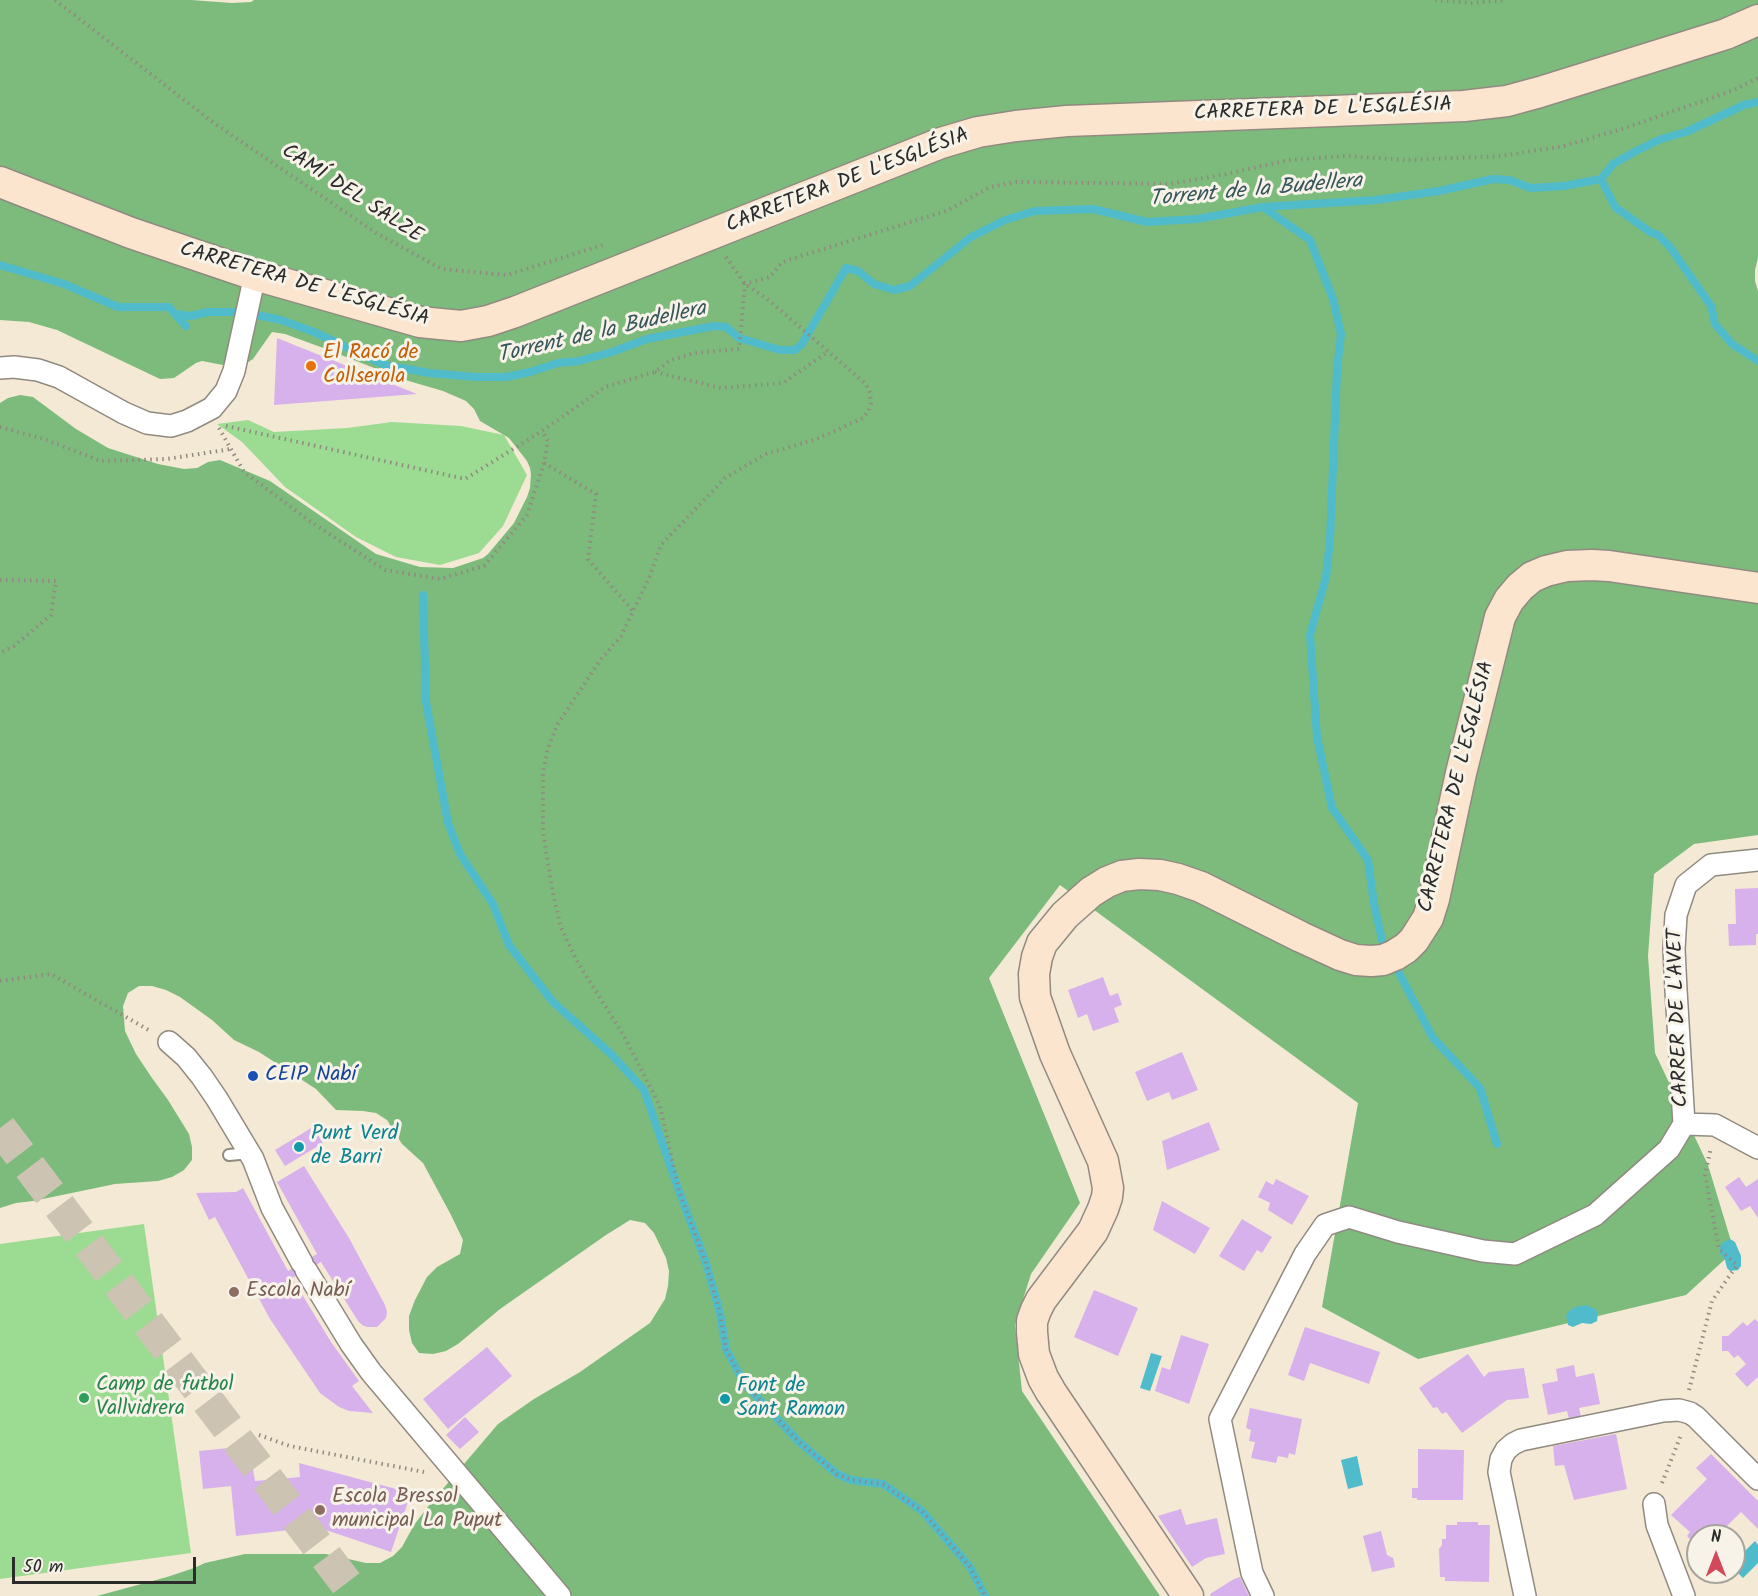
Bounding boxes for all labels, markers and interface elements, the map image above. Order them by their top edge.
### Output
street label: CARRETERA DE L'ESGLÉSIA [1193,94,1453,128]
street label: CARRETERA DE L'ESGLÉSIA [723,124,973,240]
street label: CAMÍ DEL SALZE [276,140,426,250]
water label: Torrent de la Budellera [1149,170,1363,214]
street label: CARRETERA DE L'ESGLÉSIA [176,238,432,334]
water label: Torrent de la Budellera [495,297,709,371]
place label: El Racó de Collserola [323,341,418,391]
marker: El Racó de Collserola [304,359,318,373]
street label: CARRETERA DE L'ESGLÉSIA [1415,659,1501,915]
street label: CARRER DE L'AVET [1664,928,1696,1108]
place label: CEIP Nabí [265,1063,356,1089]
marker: CEIP Nabí [246,1069,260,1083]
place label: Punt Verd de Barri [311,1122,398,1172]
marker: Punt Verd de Barri [292,1140,306,1154]
place label: Escola Nabí [246,1279,350,1305]
marker: Escola Nabí [227,1285,241,1299]
place label: Camp de futbol Vallvidrera [96,1373,234,1423]
place label: Font de Sant Ramon [737,1374,845,1424]
marker: Camp de futbol Vallvidrera [77,1391,91,1405]
marker: Font de Sant Ramon [718,1392,732,1406]
place label: Escola Bressol municipal La Puput [332,1485,502,1535]
marker: Escola Bressol municipal La Puput [313,1503,327,1517]
north arrow [1686,1524,1746,1584]
text: N [1711,1525,1721,1550]
scale bar [15,1545,200,1583]
text: 50 m [23,1553,63,1582]

